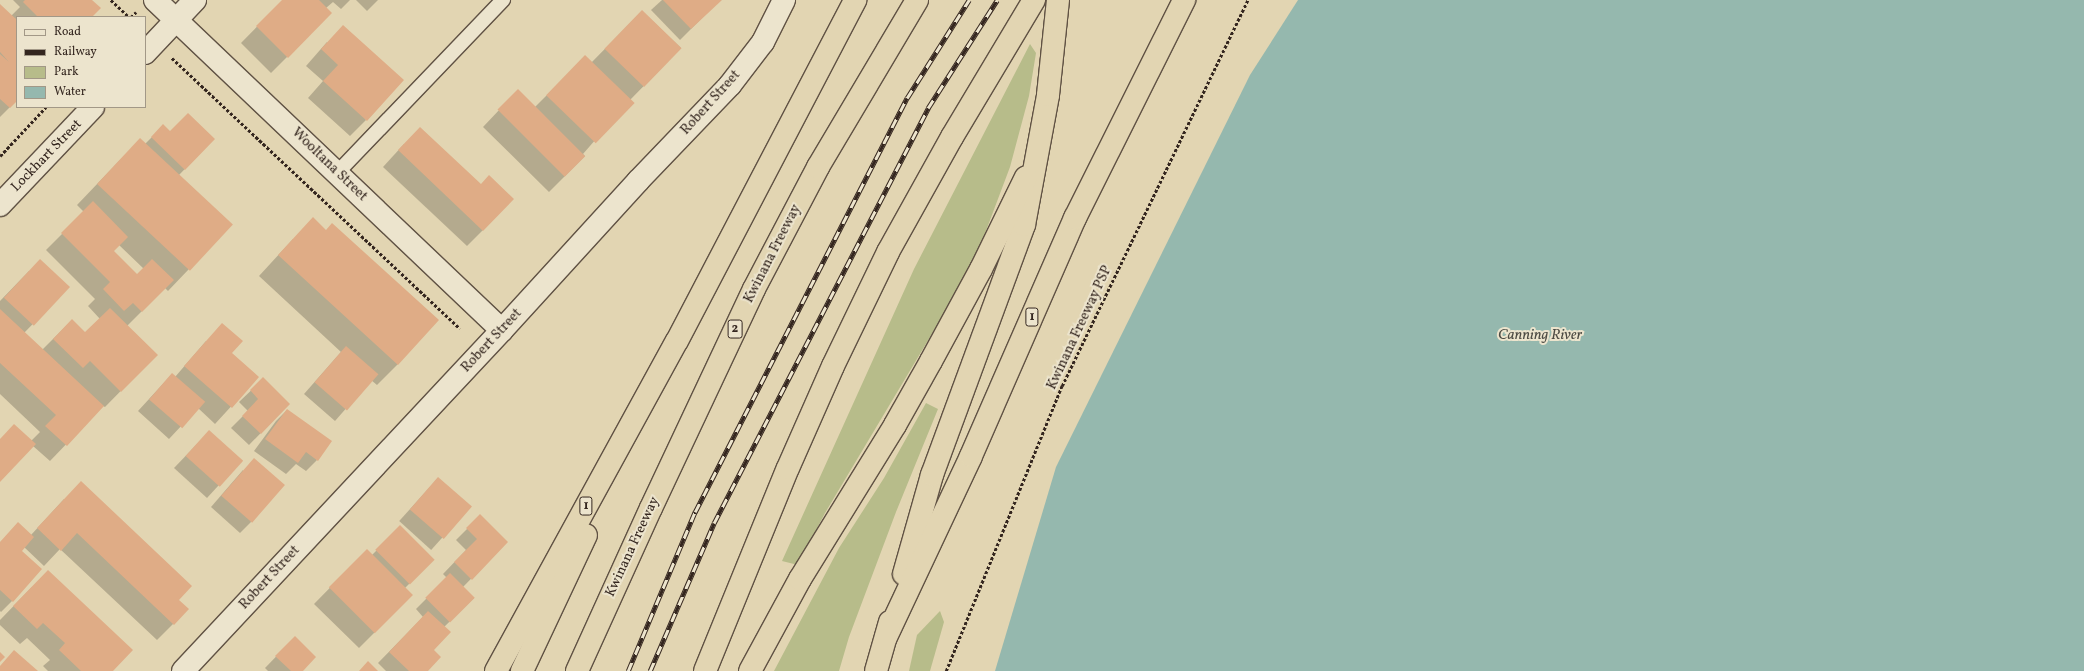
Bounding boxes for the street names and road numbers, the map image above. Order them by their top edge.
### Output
street label: Robert Street [678,67,744,139]
street label: Lockhart Street [8,116,86,196]
street label: Wooltana Street [288,125,370,205]
street label: Kwinana Freeway [741,202,805,306]
street label: Kwinana Freeway PSP [1044,263,1116,393]
street label: Robert Street [458,306,526,376]
road number: 1 [1025,306,1039,328]
road number: 2 [727,318,743,340]
street label: Kwinana Freeway [602,494,664,600]
road number: 1 [579,495,593,517]
street label: Robert Street [236,543,304,613]

